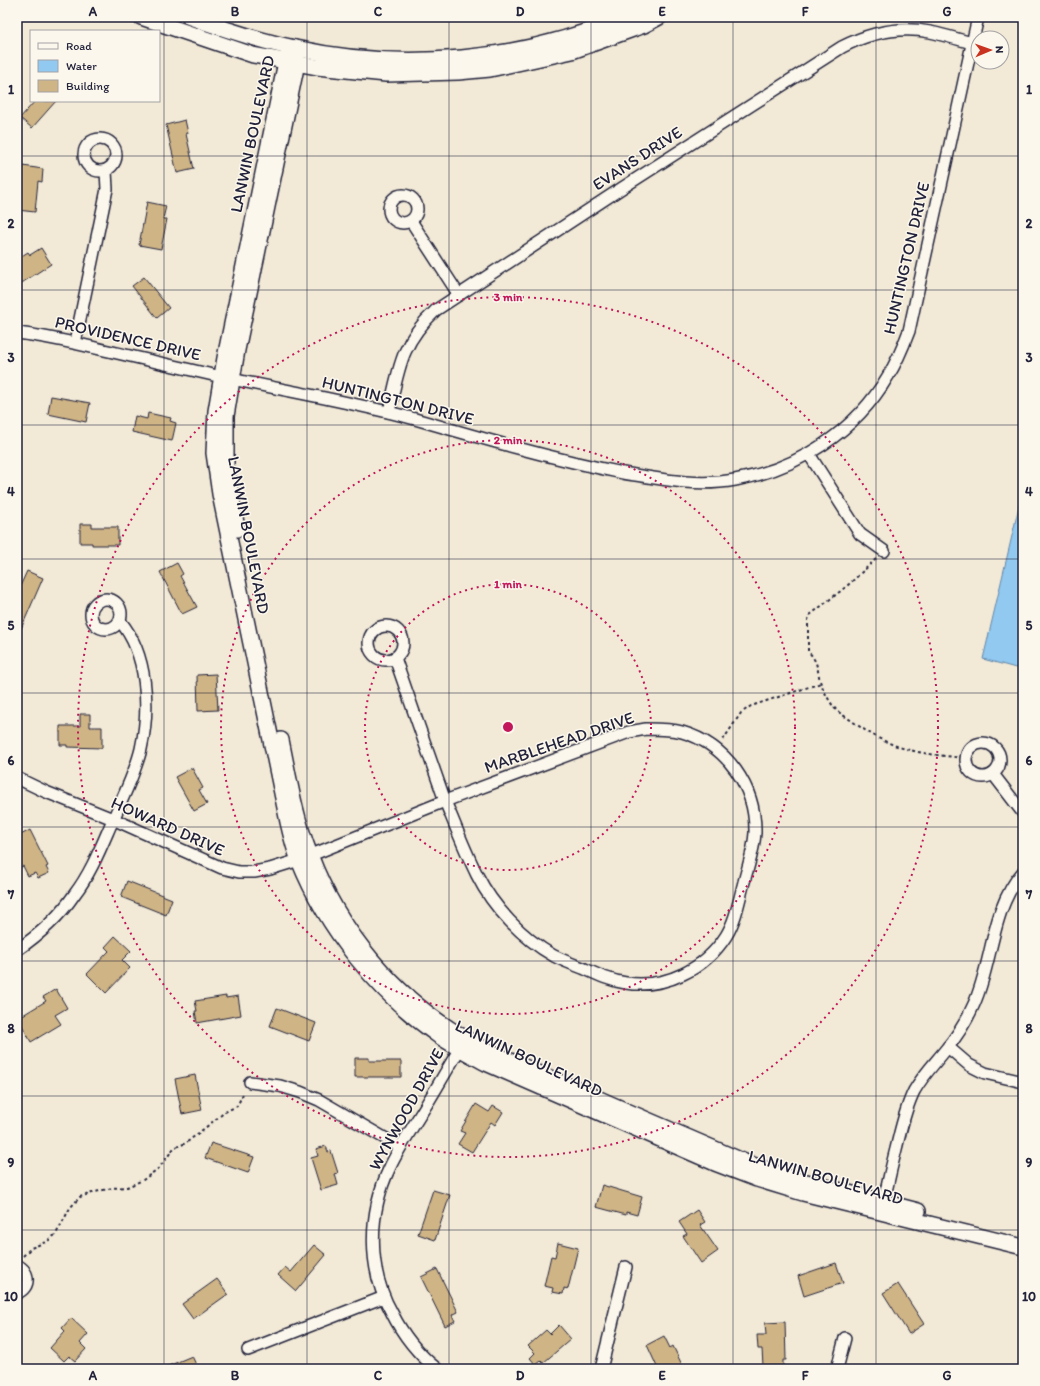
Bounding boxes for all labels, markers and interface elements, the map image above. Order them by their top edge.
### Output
text: A [88,4,98,19]
text: B [231,4,240,19]
text: C [374,4,383,19]
text: D [516,4,525,19]
text: E [658,4,666,19]
text: F [802,4,809,19]
text: G [943,4,952,19]
legend [30,30,160,102]
north arrow [970,30,1010,70]
text: Road [66,39,92,53]
text: N [993,46,1006,54]
street label: LANWIN BOULEVARD [226,54,278,214]
text: Water [66,59,97,73]
text: Building [66,79,110,93]
text: 1 [8,82,14,97]
text: 1 [1026,82,1032,97]
street label: EVANS DRIVE [588,122,686,194]
street label: HUNTINGTON DRIVE [879,180,933,336]
text: 2 [8,216,15,231]
text: 2 [1026,216,1033,231]
text: 3 min [494,290,523,304]
street label: PROVIDENCE DRIVE [53,312,203,364]
text: 3 [7,350,15,365]
text: 3 [1025,350,1033,365]
street label: HUNTINGTON DRIVE [320,371,476,429]
text: 2 min [494,433,523,447]
street label: LANWIN BOULEVARD [224,454,274,616]
text: 4 [7,484,15,499]
text: 4 [1025,484,1033,499]
text: 1 min [494,577,523,591]
text: 5 [8,618,15,633]
text: 5 [1026,618,1033,633]
street label: MARBLEHEAD DRIVE [482,707,636,777]
centre of rings [501,720,515,734]
text: 6 [8,753,15,768]
text: 6 [1026,753,1033,768]
street label: HOWARD DRIVE [108,792,228,860]
text: 7 [7,887,15,902]
text: 7 [1025,887,1033,902]
street label: LANWIN BOULEVARD [452,1015,606,1101]
text: 8 [7,1021,15,1036]
text: 8 [1025,1021,1033,1036]
street label: WYNWOOD DRIVE [364,1044,448,1174]
street label: LANWIN BOULEVARD [746,1145,906,1209]
text: 9 [8,1155,15,1170]
text: 9 [1026,1155,1033,1170]
text: 10 [4,1289,18,1304]
text: 10 [1022,1289,1036,1304]
text: A [88,1368,98,1383]
text: B [231,1368,240,1383]
text: C [374,1368,383,1383]
text: D [516,1368,525,1383]
text: E [658,1368,666,1383]
text: F [802,1368,809,1383]
text: G [943,1368,952,1383]

